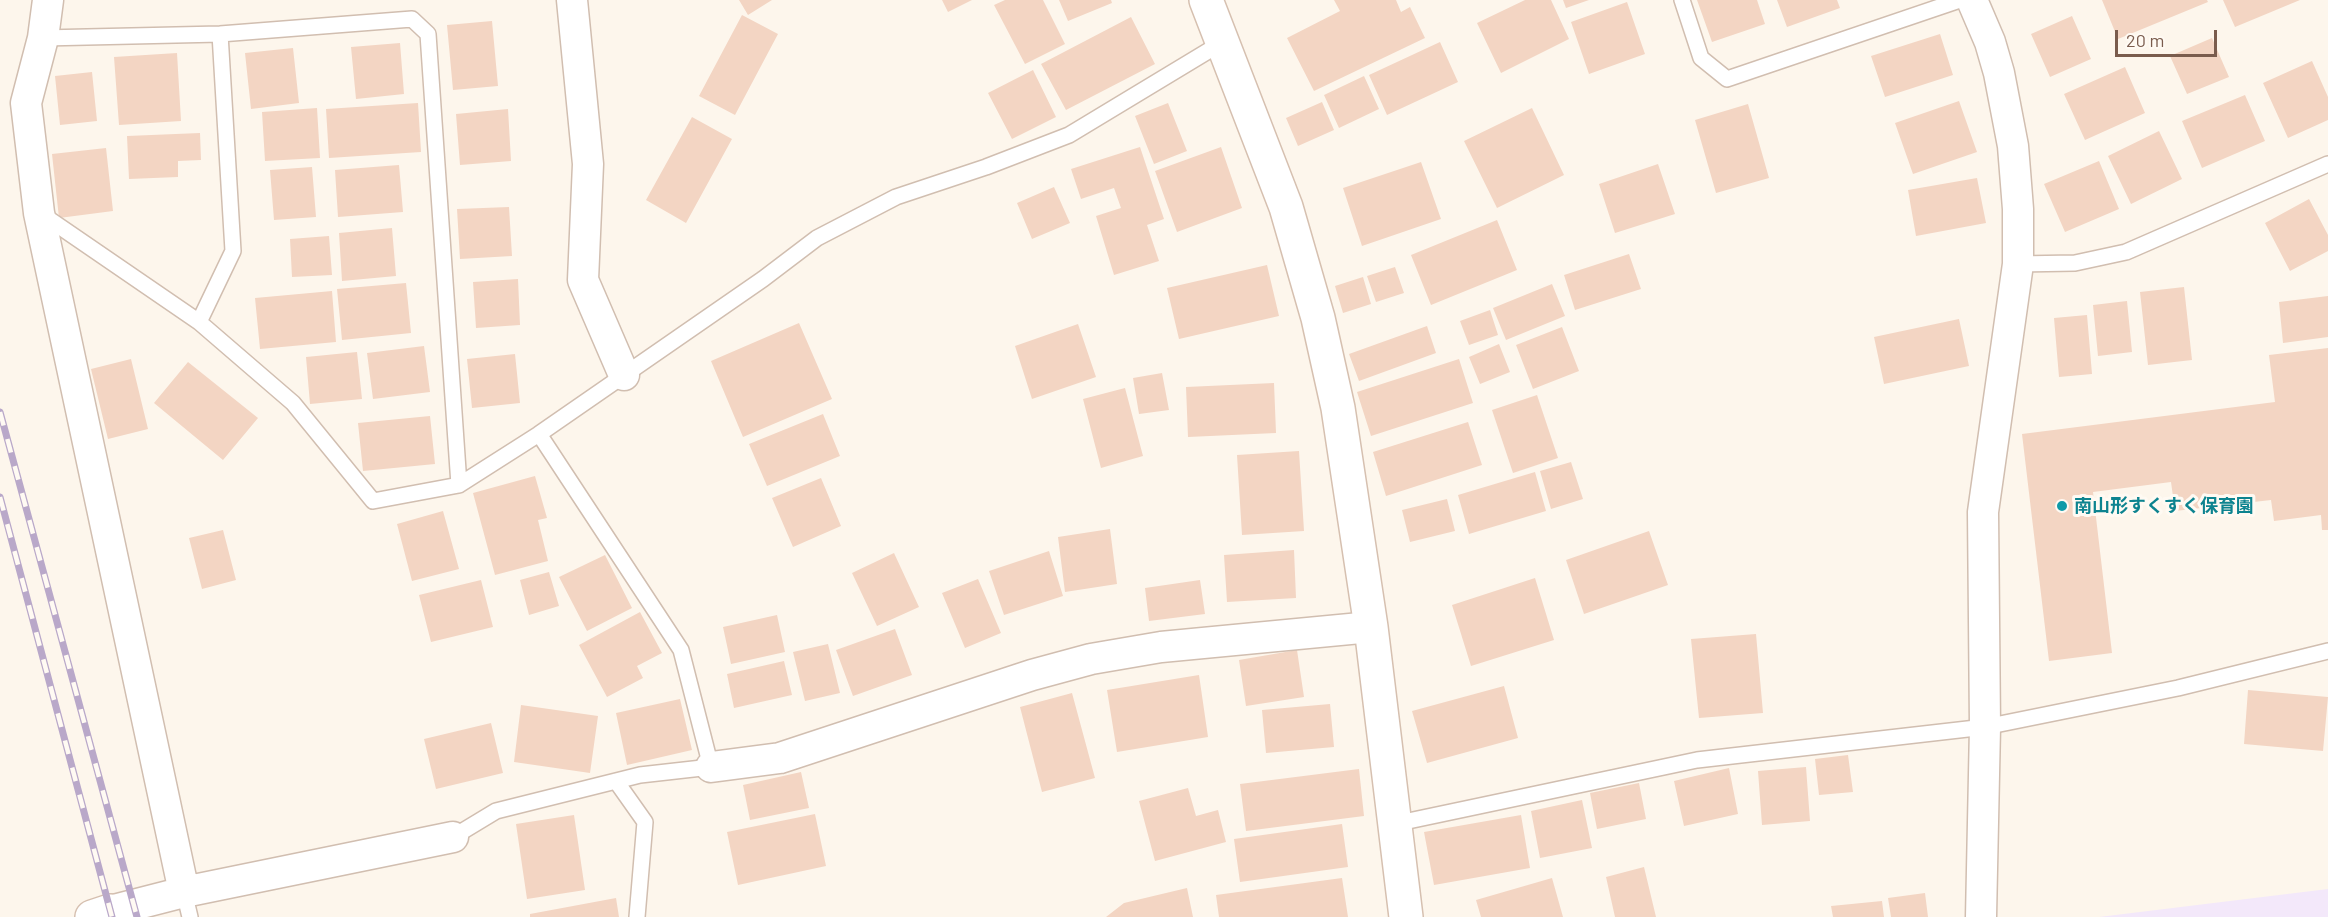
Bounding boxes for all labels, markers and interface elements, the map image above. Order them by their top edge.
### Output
scale bar [2118,18,2220,56]
text: 20 m [2126,29,2164,51]
place label: 南山形すくすく保育園 [2074,495,2254,517]
marker: 南山形すくすく保育園 [2055,499,2069,513]

